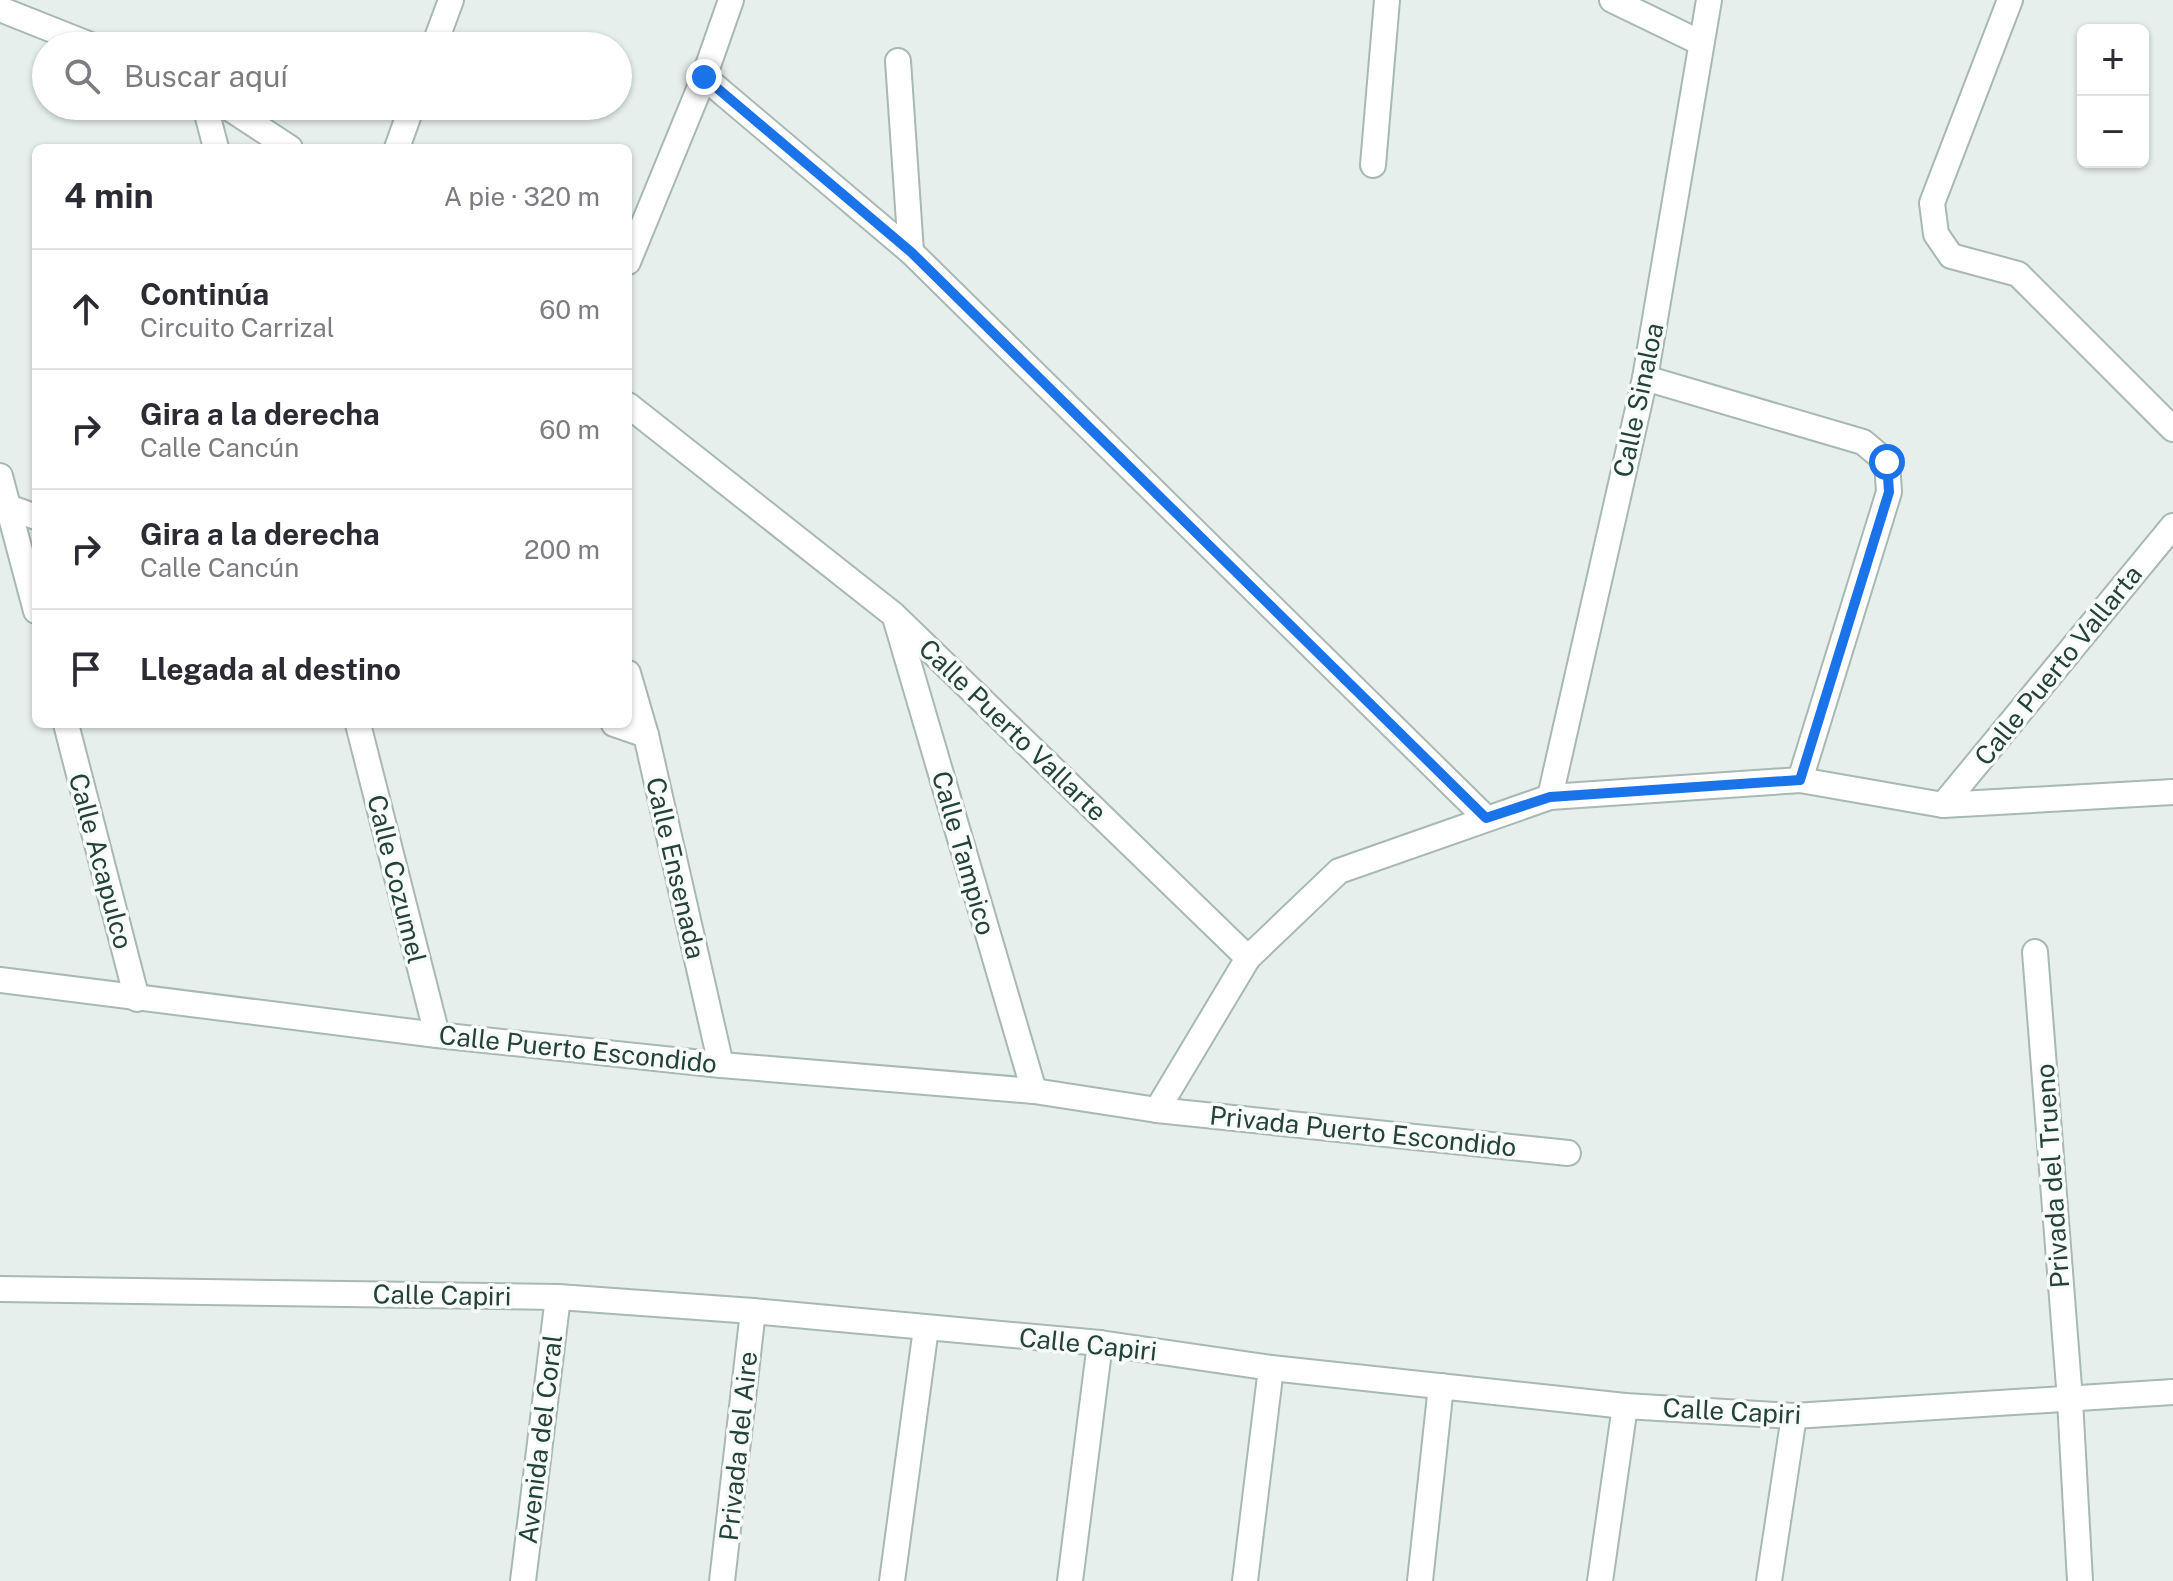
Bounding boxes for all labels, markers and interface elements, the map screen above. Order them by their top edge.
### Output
map controls [2077,24,2149,168]
button: + [2077,24,2149,96]
search box [32,32,632,120]
icon: search [60,54,104,98]
text: Buscar aquí [124,58,288,94]
route end [686,59,722,95]
button: − [2077,96,2149,168]
text: 4 min [64,176,154,216]
text: A pie · 320 m [444,181,600,212]
text: Continúa [140,276,269,312]
icon: ahead [64,287,108,331]
text: 60 m [539,294,600,325]
text: Circuito Carrizal [140,312,335,343]
street label: Calle Sinaloa [1606,320,1670,480]
text: Gira a la derecha [140,396,380,432]
icon: right [64,407,108,451]
text: 60 m [539,414,600,445]
text: Calle Cancún [140,432,299,463]
route start [1869,444,1905,480]
text: Gira a la derecha [140,516,380,552]
icon: right [64,527,108,571]
text: 200 m [524,534,600,565]
text: Calle Cancún [140,552,299,583]
street label: Calle Puerto Vallarta [1968,559,2148,771]
street label: Calle Puerto Vallarte [913,633,1113,827]
icon: arrive [64,647,108,691]
text: Llegada al destino [140,651,401,687]
street label: Calle Tampico [926,767,1002,939]
street label: Calle Acapulco [63,770,139,952]
street label: Calle Ensenada [640,774,712,962]
street label: Calle Cozumel [361,791,433,967]
street label: Calle Puerto Escondido [437,1019,719,1079]
street label: Privada del Trueno [2029,1063,2075,1289]
street label: Privada Puerto Escondido [1208,1099,1518,1163]
street label: Calle Capiri [372,1278,512,1312]
street label: Calle Capiri [1018,1321,1158,1367]
street label: Avenida del Coral [512,1333,568,1545]
street label: Privada del Aire [713,1350,763,1542]
street label: Calle Capiri [1662,1392,1802,1430]

